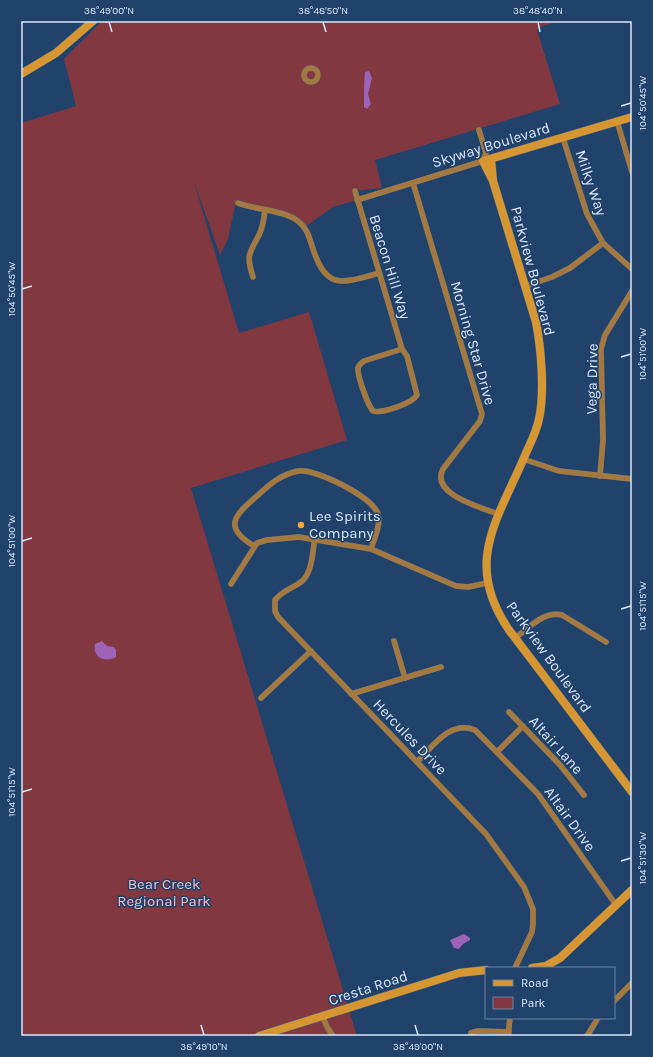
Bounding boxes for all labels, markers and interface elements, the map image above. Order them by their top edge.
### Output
text: 38°49'00"N [84,5,134,17]
text: 38°48'50"N [298,5,348,17]
text: 38°48'40"N [513,5,563,17]
text: 104°50'45"W [637,76,649,130]
street label: Skyway Boulevard [430,118,552,172]
street label: Milky Way [571,148,611,218]
street label: Parkview Boulevard [507,204,559,338]
street label: Beacon Hill Way [366,213,414,322]
text: 104°50'45"W [6,262,18,316]
street label: Morning Star Drive [447,279,499,407]
text: 104°51'00"W [637,328,649,380]
street label: Vega Drive [582,343,602,415]
place label: Lee Spirits Company [309,507,381,542]
text: 104°51'00"W [6,515,18,567]
marker: Lee Spirits Company [296,520,306,530]
text: 104°51'15"W [637,581,649,631]
street label: Parkview Boulevard [503,598,595,716]
street label: Hercules Drive [369,695,451,779]
street label: Altair Lane [525,712,587,778]
text: 104°51'15"W [6,767,18,817]
street label: Altair Drive [541,783,599,855]
text: 104°51'30"W [637,832,649,884]
park label: Bear Creek Regional Park [117,875,211,910]
street label: Cresta Road [326,967,410,1009]
legend [485,967,615,1019]
text: Road [521,976,549,990]
text: Park [521,996,546,1010]
text: 38°49'10"N [180,1041,228,1053]
text: 38°49'00"N [393,1041,443,1053]

